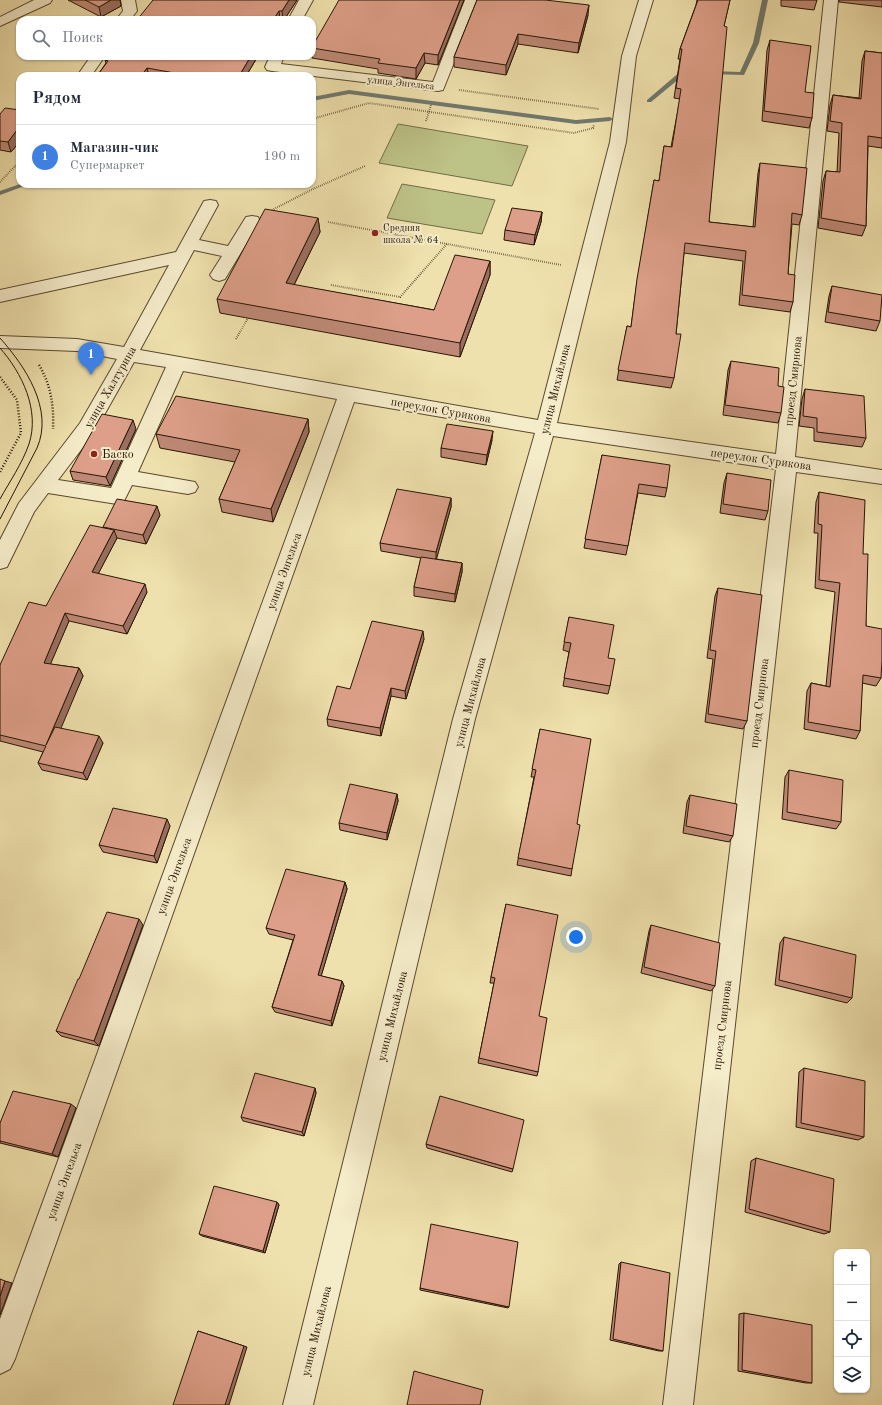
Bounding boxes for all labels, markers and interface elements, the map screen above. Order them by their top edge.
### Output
search box [16,16,316,60]
icon: search [30,27,52,49]
text: Поиск [62,31,103,46]
street label: улица Энгельса [367,74,435,92]
text: Рядом [32,90,81,107]
text: Магазин-чик [70,141,159,156]
text: 1 [41,150,49,163]
text: 190 m [263,150,300,163]
text: Супермаркет [70,159,145,172]
place label: Средняя школа № 64 [383,223,439,245]
marker: Средняя школа № 64 [370,228,380,238]
street label: проезд Смирнова [783,335,805,427]
pin: 1 [78,342,104,375]
street label: улица Михайлова [539,343,573,436]
street label: улица Халтурина [83,345,139,430]
street label: переулок Сурикова [390,396,492,426]
street label: переулок Сурикова [710,447,812,473]
marker: Баско [89,449,99,459]
place label: Баско [102,449,134,461]
street label: улица Энгельса [265,531,304,612]
street label: улица Михайлова [453,656,489,749]
street label: проезд Смирнова [749,657,771,749]
street label: улица Энгельса [155,836,194,917]
your location [566,927,586,947]
street label: улица Михайлова [376,970,410,1063]
street label: проезд Смирнова [712,979,734,1071]
street label: улица Энгельса [45,1141,84,1222]
map controls [834,1249,870,1393]
button: + [834,1249,870,1285]
street label: улица Михайлова [300,1285,334,1378]
button: − [834,1285,870,1321]
button: locate [834,1321,870,1357]
button: layers [834,1357,870,1393]

